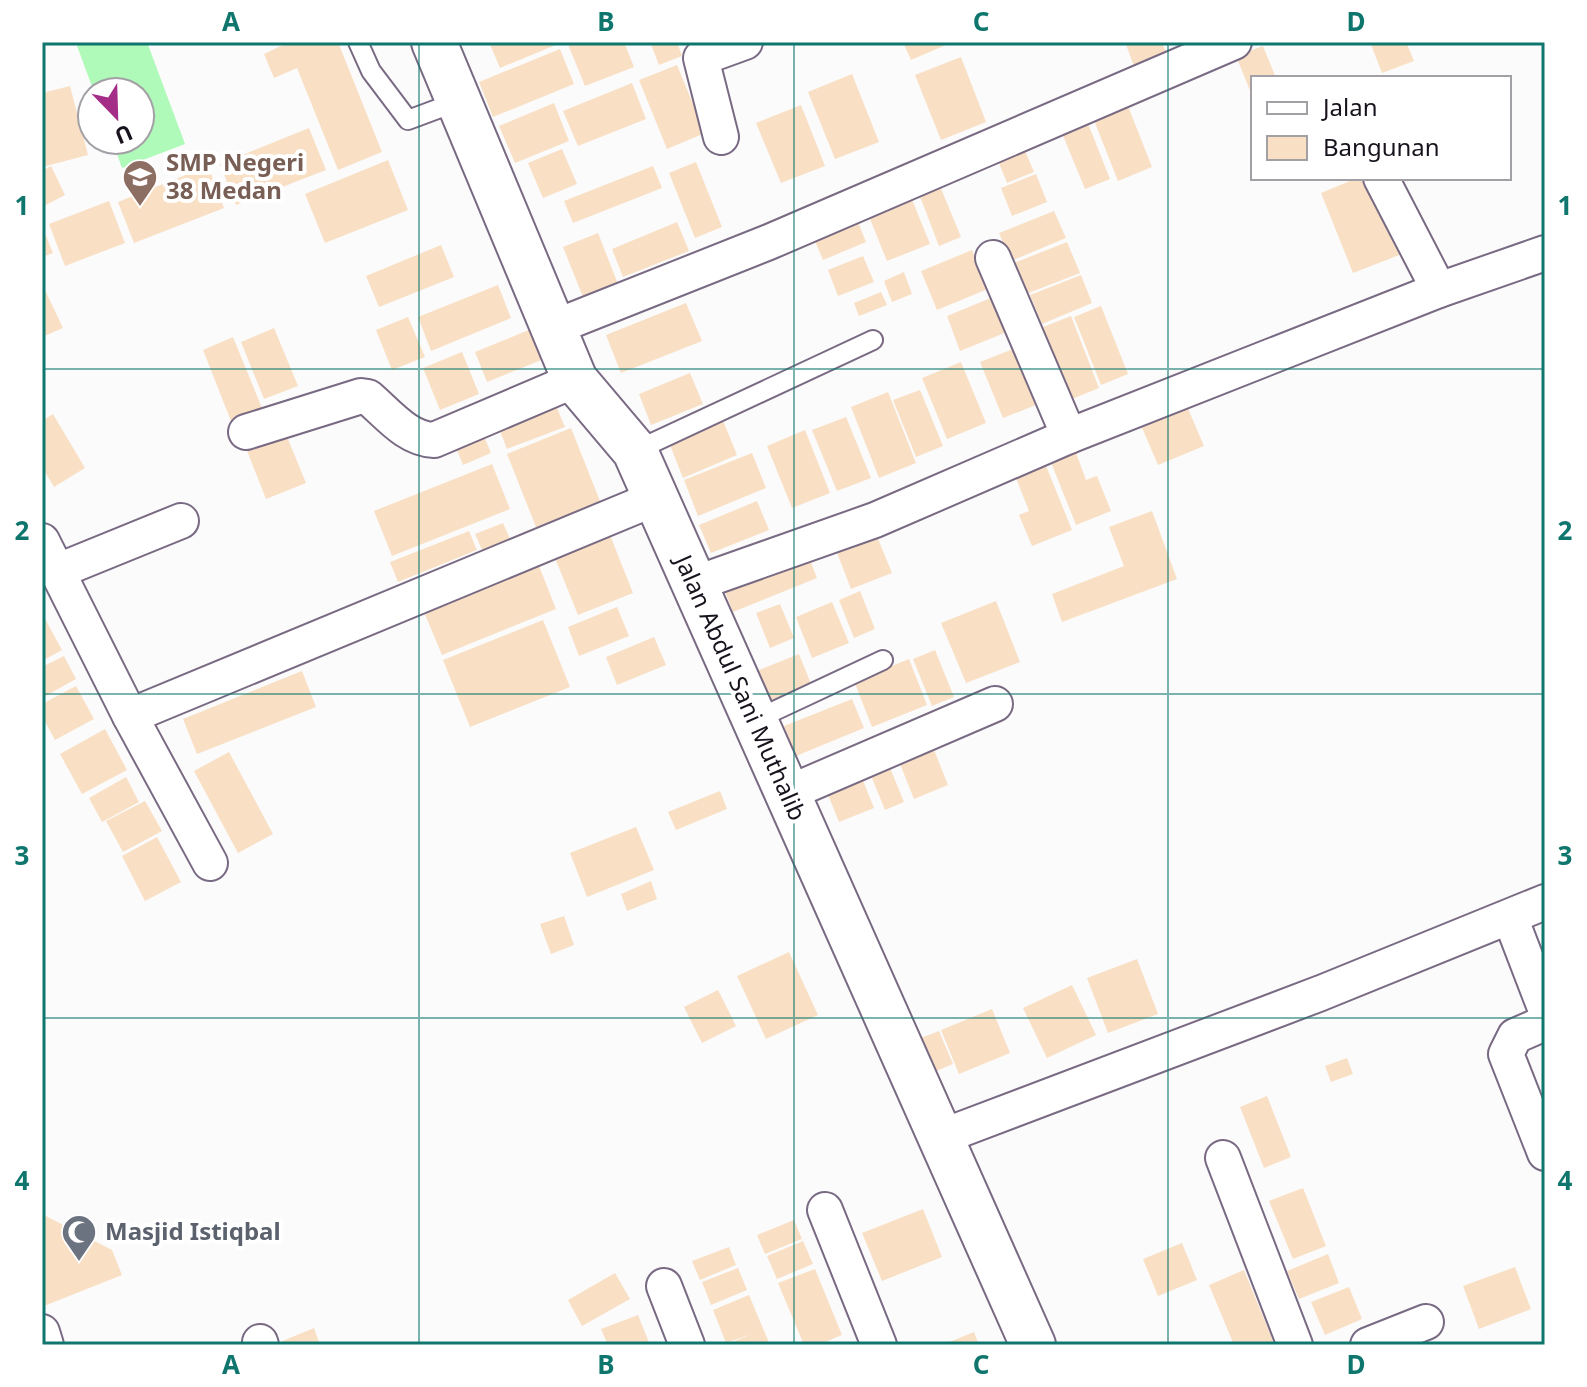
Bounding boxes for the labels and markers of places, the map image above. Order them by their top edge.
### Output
place label: SMP Negeri 38 Medan [166,145,304,206]
school or university icon: SMP Negeri 38 Medan [121,158,159,208]
mosque icon: Masjid Istiqbal [60,1213,98,1263]
place label: Masjid Istiqbal [105,1214,281,1247]

